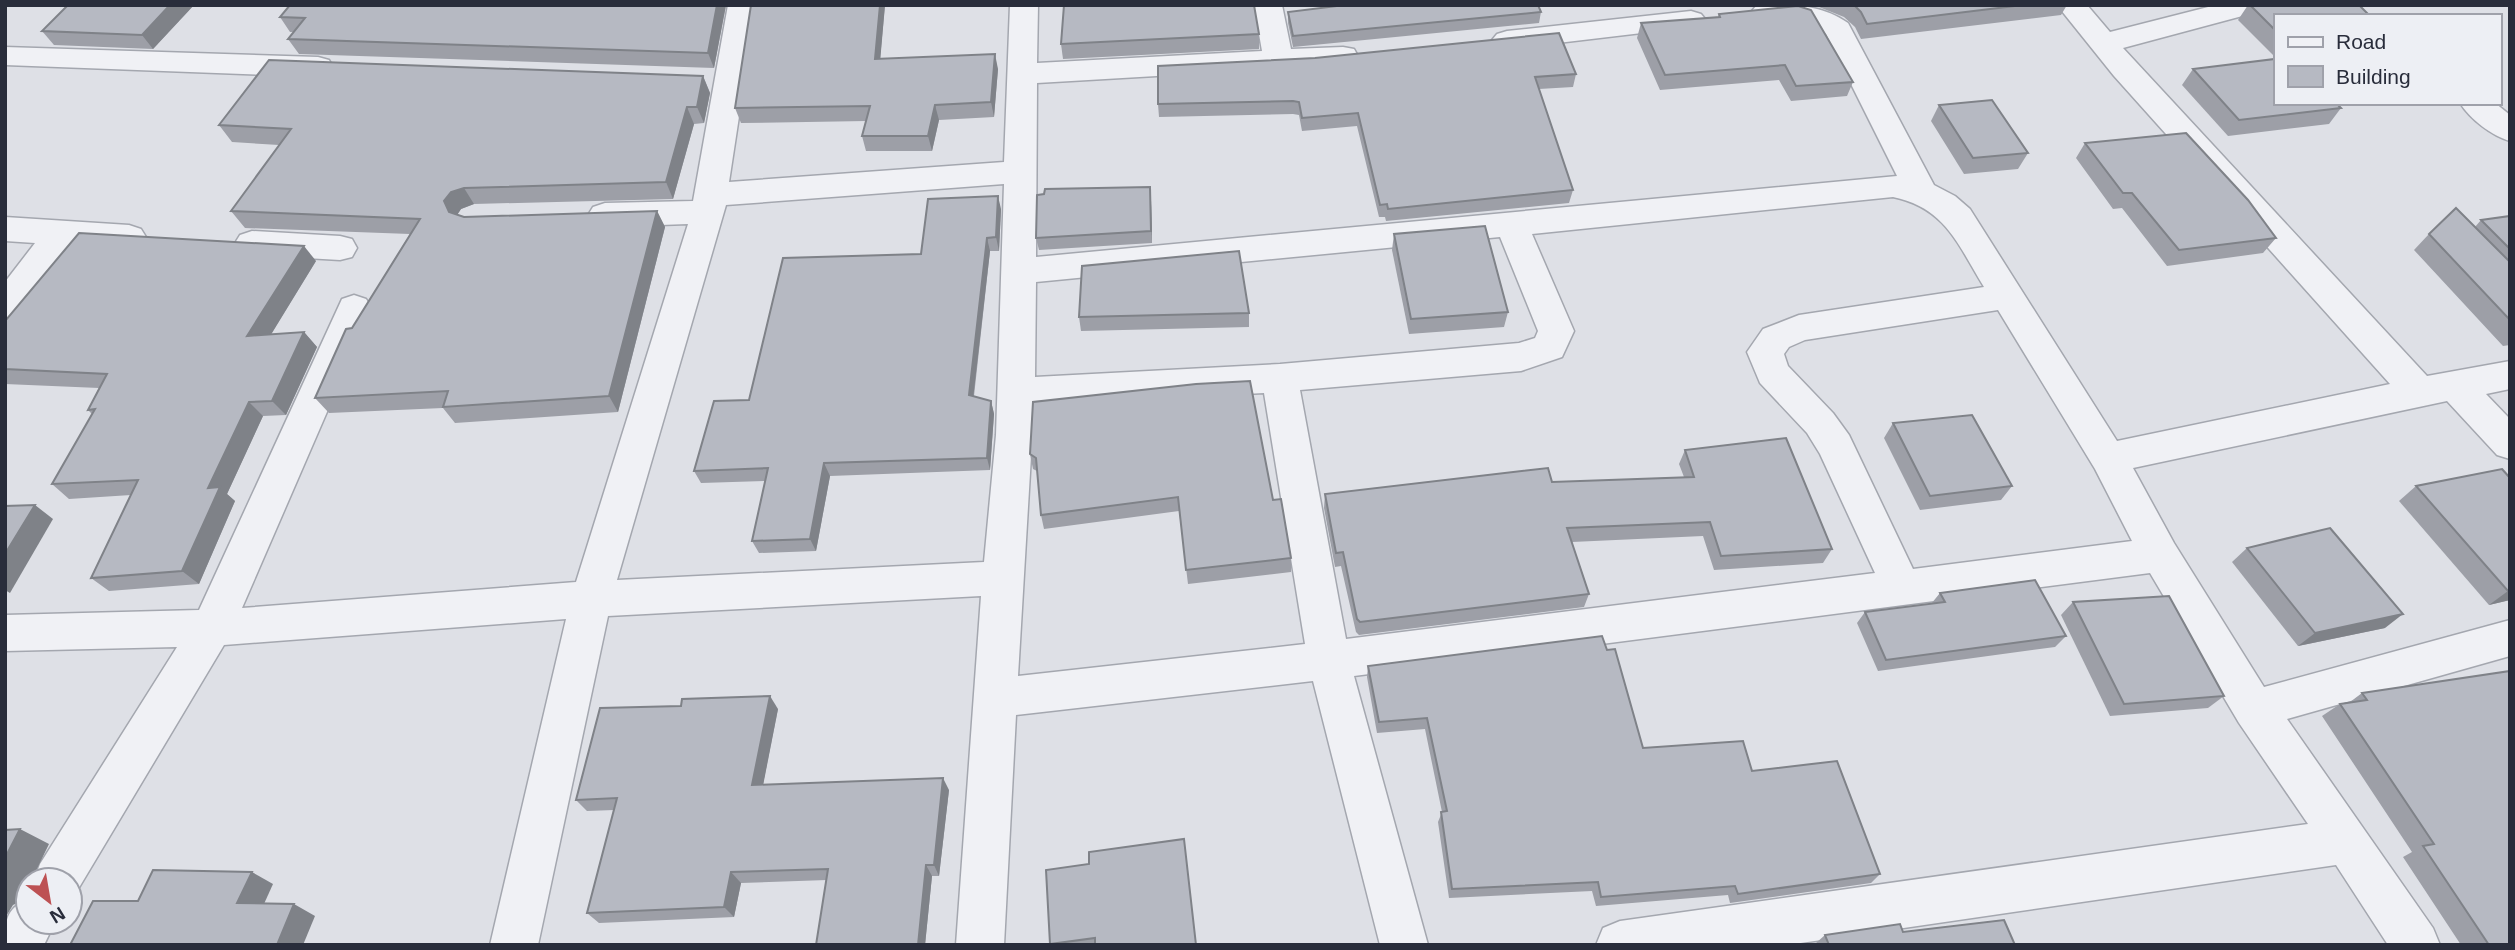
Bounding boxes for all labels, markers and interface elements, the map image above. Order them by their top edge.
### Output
legend [2274,14,2501,105]
text: Road [2336,30,2386,53]
text: Building [2336,65,2411,88]
north arrow [14,866,84,936]
text: N [46,903,69,928]

